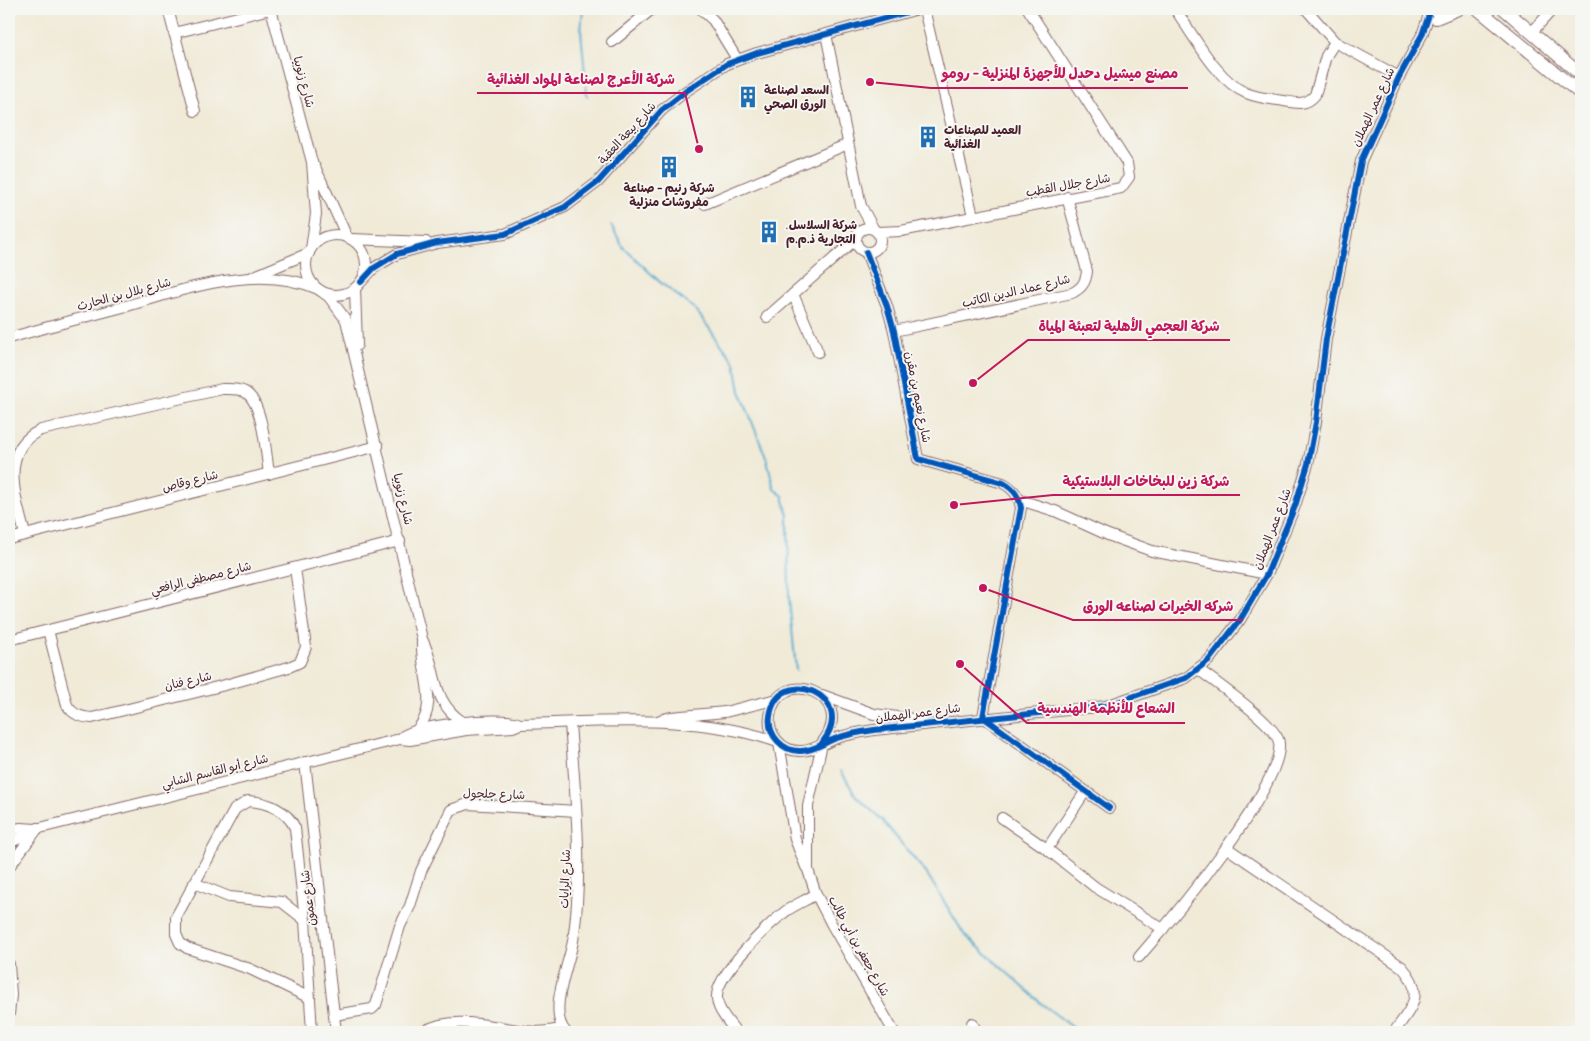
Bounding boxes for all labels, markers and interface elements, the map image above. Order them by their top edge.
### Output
street label: شارع زنوبيا [288,55,318,110]
callout: مصنع ميشيل دحدل للأجهزة المنزلية - رومو [931,59,1188,88]
text: مصنع ميشيل دحدل للأجهزة المنزلية - رومو [941,63,1178,83]
callout: شركة الأعرج لصناعة المواد الغذائية [477,64,685,93]
street label: شارع عمر الهملان [1349,65,1399,150]
text: شركة الأعرج لصناعة المواد الغذائية [487,69,675,89]
place label: السعد لصناعة الورق الصحي [764,83,829,115]
building icon: السعد لصناعة الورق الصحي [735,84,761,110]
street label: شارع بيعة العقبة [595,99,660,168]
place label: العميد للصناعات الغذائية [944,123,1021,152]
building icon: العميد للصناعات الغذائية [915,124,941,150]
building icon: شركة رنيم - صناعة مفروشات منزلية [656,154,682,180]
street label: شارع جلال القطب [1024,171,1112,201]
place label: شركة رنيم - صناعة مفروشات منزلية [624,181,714,210]
place label: .شركة السلاسل التجارية ذ.م.م [786,218,857,248]
building icon: .شركة السلاسل التجارية ذ.م.م [756,219,782,245]
street label: شارع عماد الدين الكاتب [961,272,1072,312]
street label: شارع بلال بن الحارث [75,275,173,315]
callout: شركة العجمي الأهلية لتعبئة المياة [1028,311,1230,340]
text: شركة العجمي الأهلية لتعبئة المياة [1038,316,1220,339]
street label: شارع نعيم بن مقرن [900,350,934,444]
callout: شركة زين للبخاخات البلاستيكية [1053,466,1240,495]
street label: شارع وقاص [161,467,220,497]
street label: شارع زنوبيا [388,472,416,527]
text: شركة زين للبخاخات البلاستيكية [1063,473,1229,490]
street label: شارع عمر الهملان [1250,486,1296,572]
street label: شارع مصطفى الرافعي [149,559,254,601]
callout: شركه الخيرات لصناعه الورق [1073,591,1243,620]
text: شركه الخيرات لصناعه الورق [1083,598,1233,616]
street label: شارع فنان [163,669,213,695]
callout: الشعاع للأنظمة الهندسية [1027,694,1185,723]
text: الشعاع للأنظمة الهندسية [1037,698,1175,718]
street label: شارع عمر الهملان [875,701,962,727]
street label: شارع أبو القاسم الشابي [160,751,271,795]
street label: شارع جلجول [463,786,525,804]
street label: شارع الرايات [557,849,575,909]
street label: شارع عمون [298,869,320,927]
street label: شارع جعفر بن أبي طالب [822,893,892,1001]

